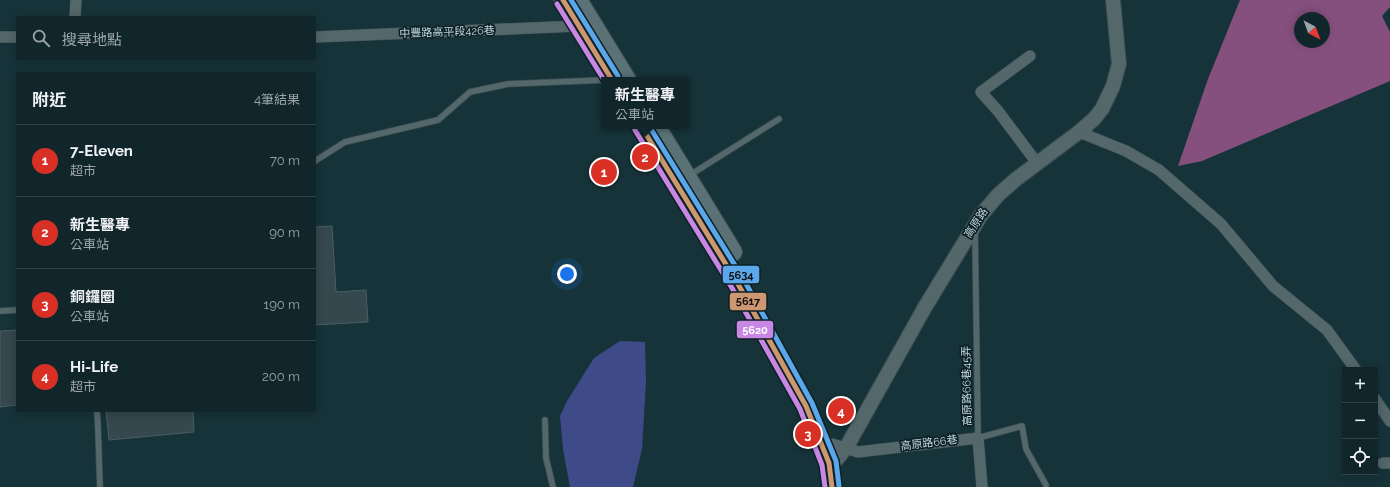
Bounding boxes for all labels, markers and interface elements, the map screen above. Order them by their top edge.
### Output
north arrow [1294,12,1330,48]
search box [16,16,316,60]
street label: 中豐路高平段426巷 [399,24,495,40]
icon: search [30,27,52,49]
text: 搜尋地點 [62,31,122,49]
popup [601,77,689,129]
text: 新生醫專 [615,86,675,104]
text: 附近 [32,90,66,110]
text: 4筆結果 [254,92,300,107]
text: 公車站 [615,107,654,122]
text: 7-Eleven [70,142,133,160]
pin: 2 [632,142,658,172]
text: 1 [42,153,48,168]
text: 70 m [270,153,300,168]
pin: 1 [591,157,617,187]
text: 超市 [70,163,96,178]
street label: 高原路 [962,206,990,240]
text: 新生醫專 [70,216,130,234]
text: 2 [41,225,49,240]
text: 90 m [269,225,300,240]
text: 公車站 [70,237,109,252]
your location [557,264,577,284]
line badge: 5634 [722,265,760,284]
text: 5634 [728,269,754,282]
text: 銅鑼圈 [70,288,115,306]
line badge: 5617 [729,292,767,311]
text: 5617 [736,295,761,308]
text: 3 [41,297,49,312]
text: 190 m [264,297,300,312]
text: 公車站 [70,309,109,324]
line badge: 5620 [736,320,774,339]
text: 5620 [742,324,768,337]
street label: 高原路66巷45弄 [960,346,974,426]
text: Hi-Life [70,358,118,376]
map controls [1342,367,1378,475]
button: + [1342,367,1378,403]
text: 4 [41,369,49,384]
text: 200 m [262,369,300,384]
text: 超市 [70,379,96,394]
pin: 4 [828,396,854,426]
button: − [1342,403,1378,439]
pin: 3 [795,419,821,449]
street label: 高原路66巷 [900,433,958,453]
button: locate [1342,439,1378,475]

